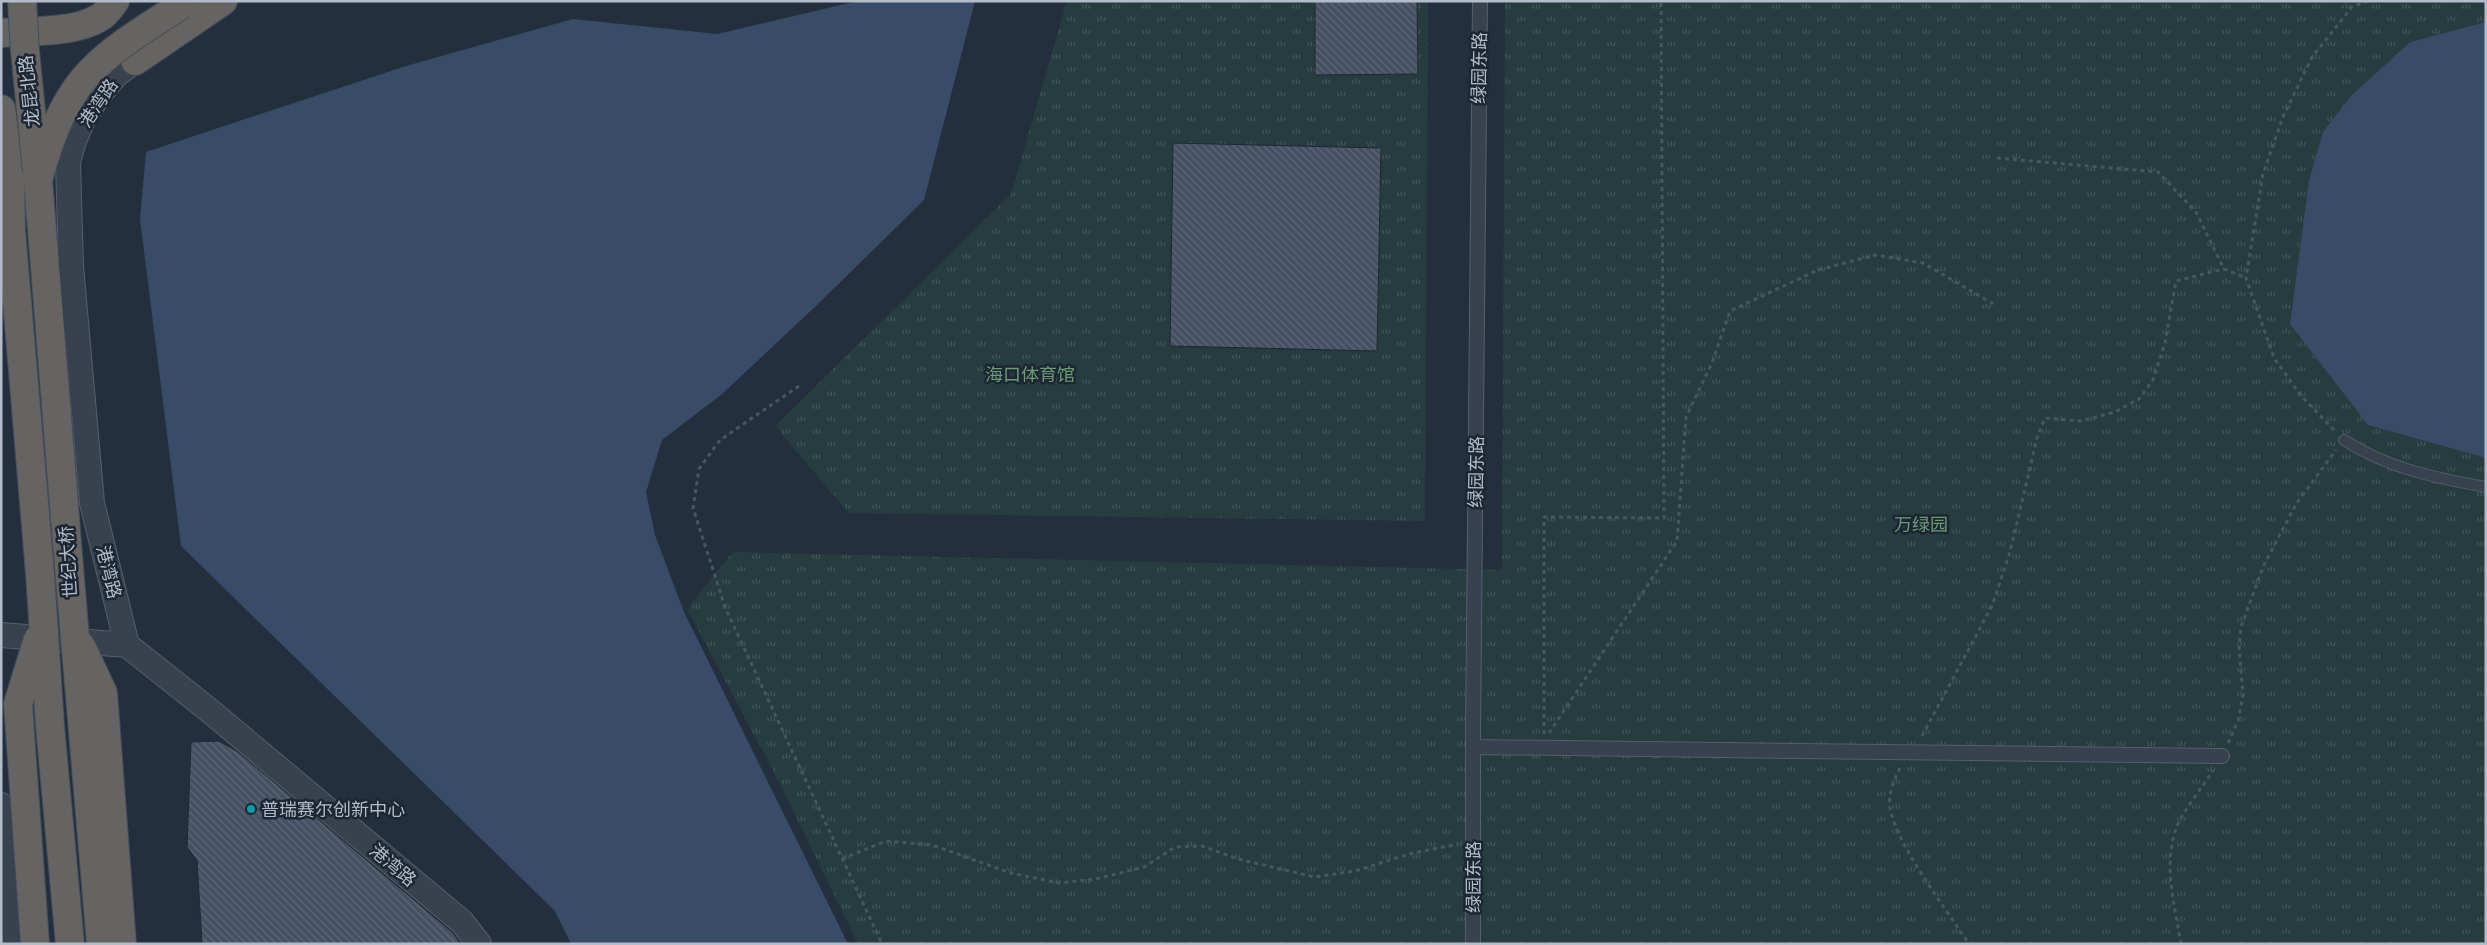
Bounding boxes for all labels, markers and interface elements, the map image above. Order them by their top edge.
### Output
street label: 绿园东路 [1467,32,1491,104]
street label: 龙昆北路 [14,54,44,128]
street label: 港湾路 [73,74,123,132]
park label: 海口体育馆 [985,363,1075,386]
street label: 绿园东路 [1464,436,1488,508]
park label: 万绿园 [1894,513,1948,536]
street label: 世纪大桥 [54,525,82,599]
street label: 港湾路 [91,543,127,601]
place label: 普瑞赛尔创新中心 [261,798,405,821]
marker: 普瑞赛尔创新中心 [245,803,257,815]
street label: 港湾路 [365,839,421,891]
street label: 绿园东路 [1462,841,1485,913]

